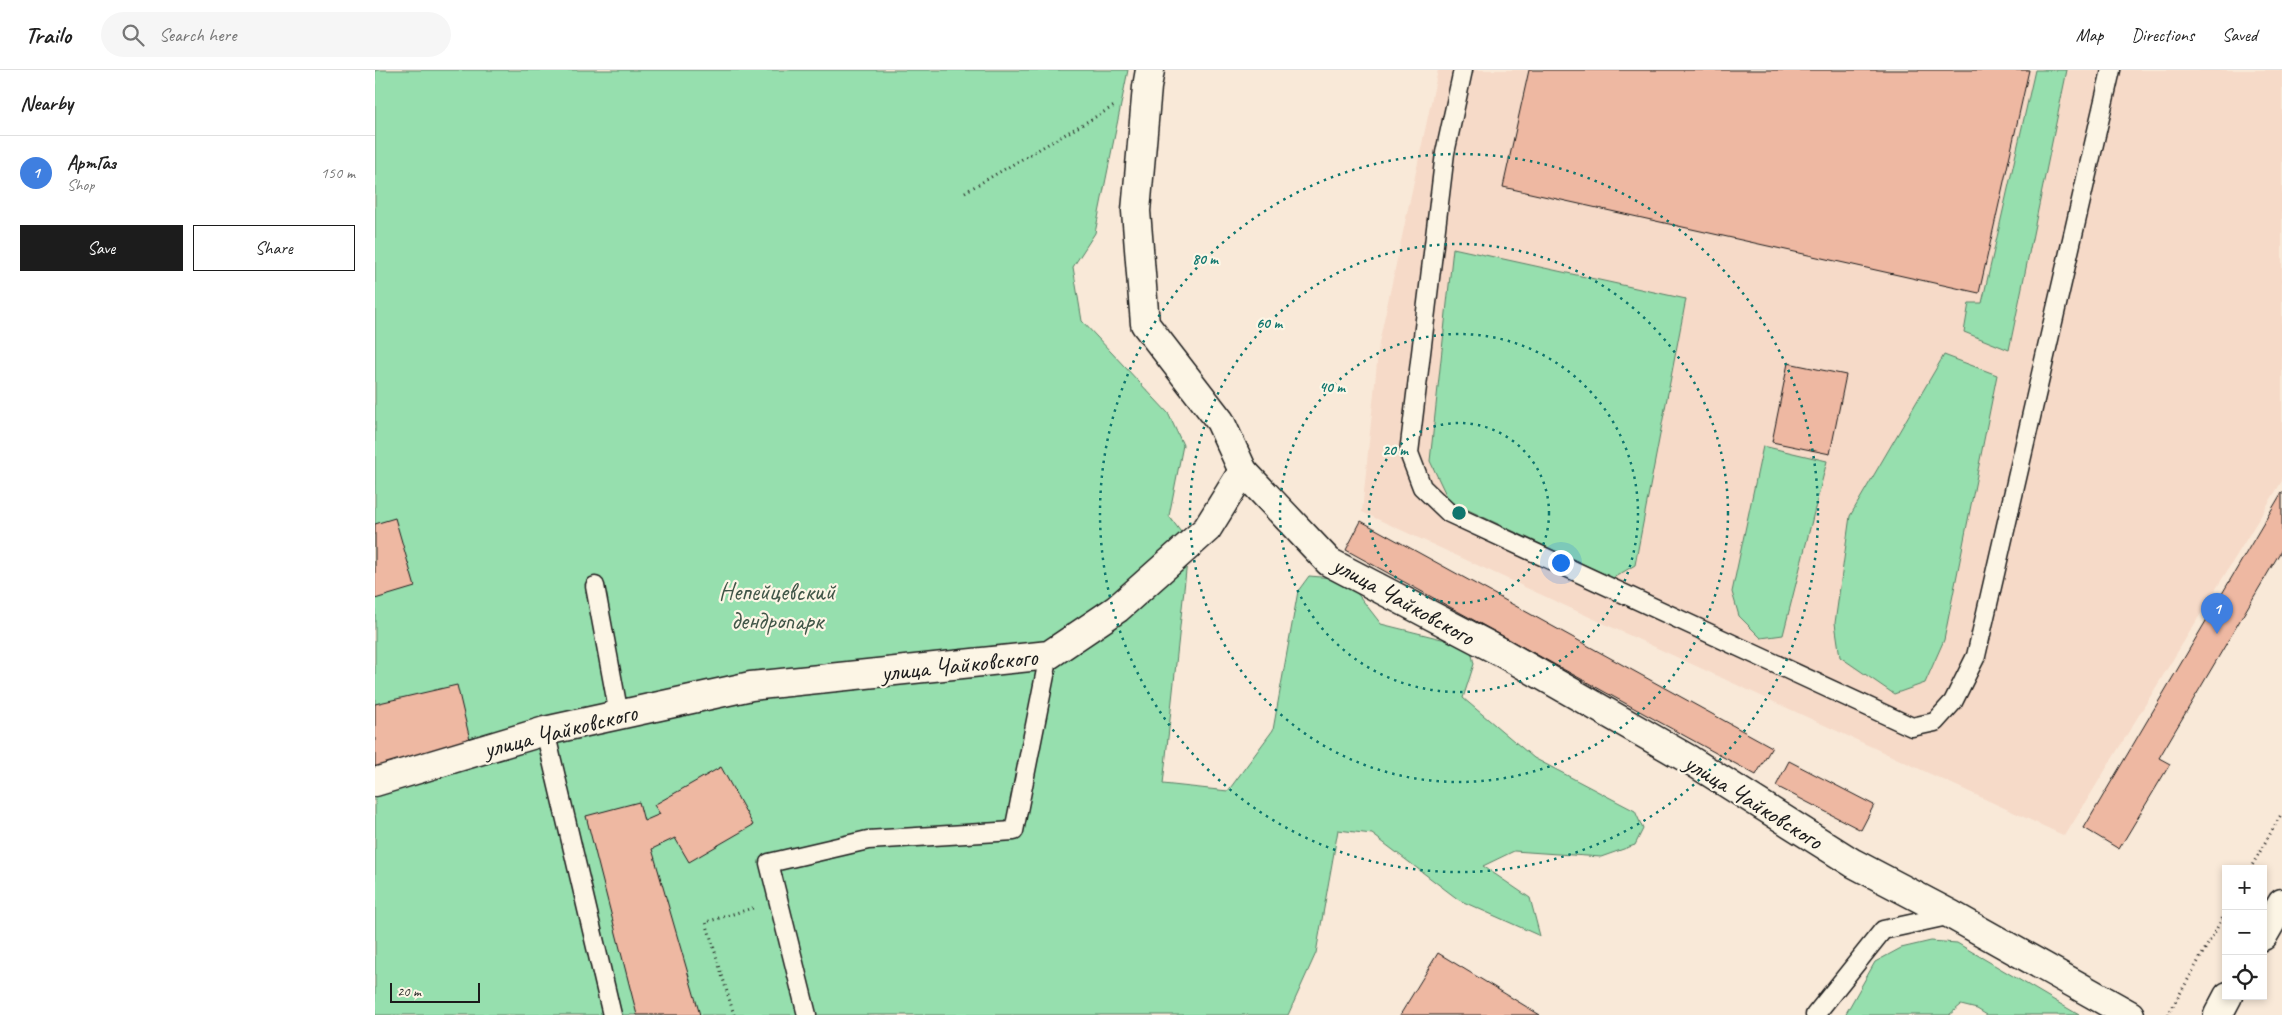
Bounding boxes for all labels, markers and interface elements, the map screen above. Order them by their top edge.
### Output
search box [101,12,451,57]
text: Trailo [25,20,71,50]
icon: search [119,21,147,49]
text: Search here [159,23,236,47]
text: Map [2076,24,2103,46]
text: Directions [2131,24,2194,46]
text: Saved [2222,24,2257,46]
text: Nearby [20,90,73,116]
text: АртГаз [67,151,116,175]
text: 1 [32,163,40,183]
text: 150 m [321,163,355,183]
text: Shop [67,175,94,195]
button: Save [20,225,183,271]
button: Share [193,225,355,271]
text: 80 m [1192,250,1219,269]
text: 60 m [1256,314,1283,333]
text: 40 m [1319,378,1346,397]
text: 20 m [1382,441,1409,460]
centre of rings [1450,504,1468,522]
street label: улица Чайковского [1325,548,1481,653]
your location [1548,550,1574,576]
park label: Непейцевский дендропарк [719,576,837,637]
pin: 1 [2201,593,2233,634]
street label: улица Чайковского [877,641,1040,689]
street label: улица Чайковского [478,696,641,766]
street label: улица Чайковского [1677,746,1830,858]
map controls [2222,865,2267,1000]
button: + [2222,865,2267,910]
button: − [2222,910,2267,955]
button: locate [2222,955,2267,1000]
scale bar [390,980,480,1003]
text: 20 m [397,983,421,1000]

